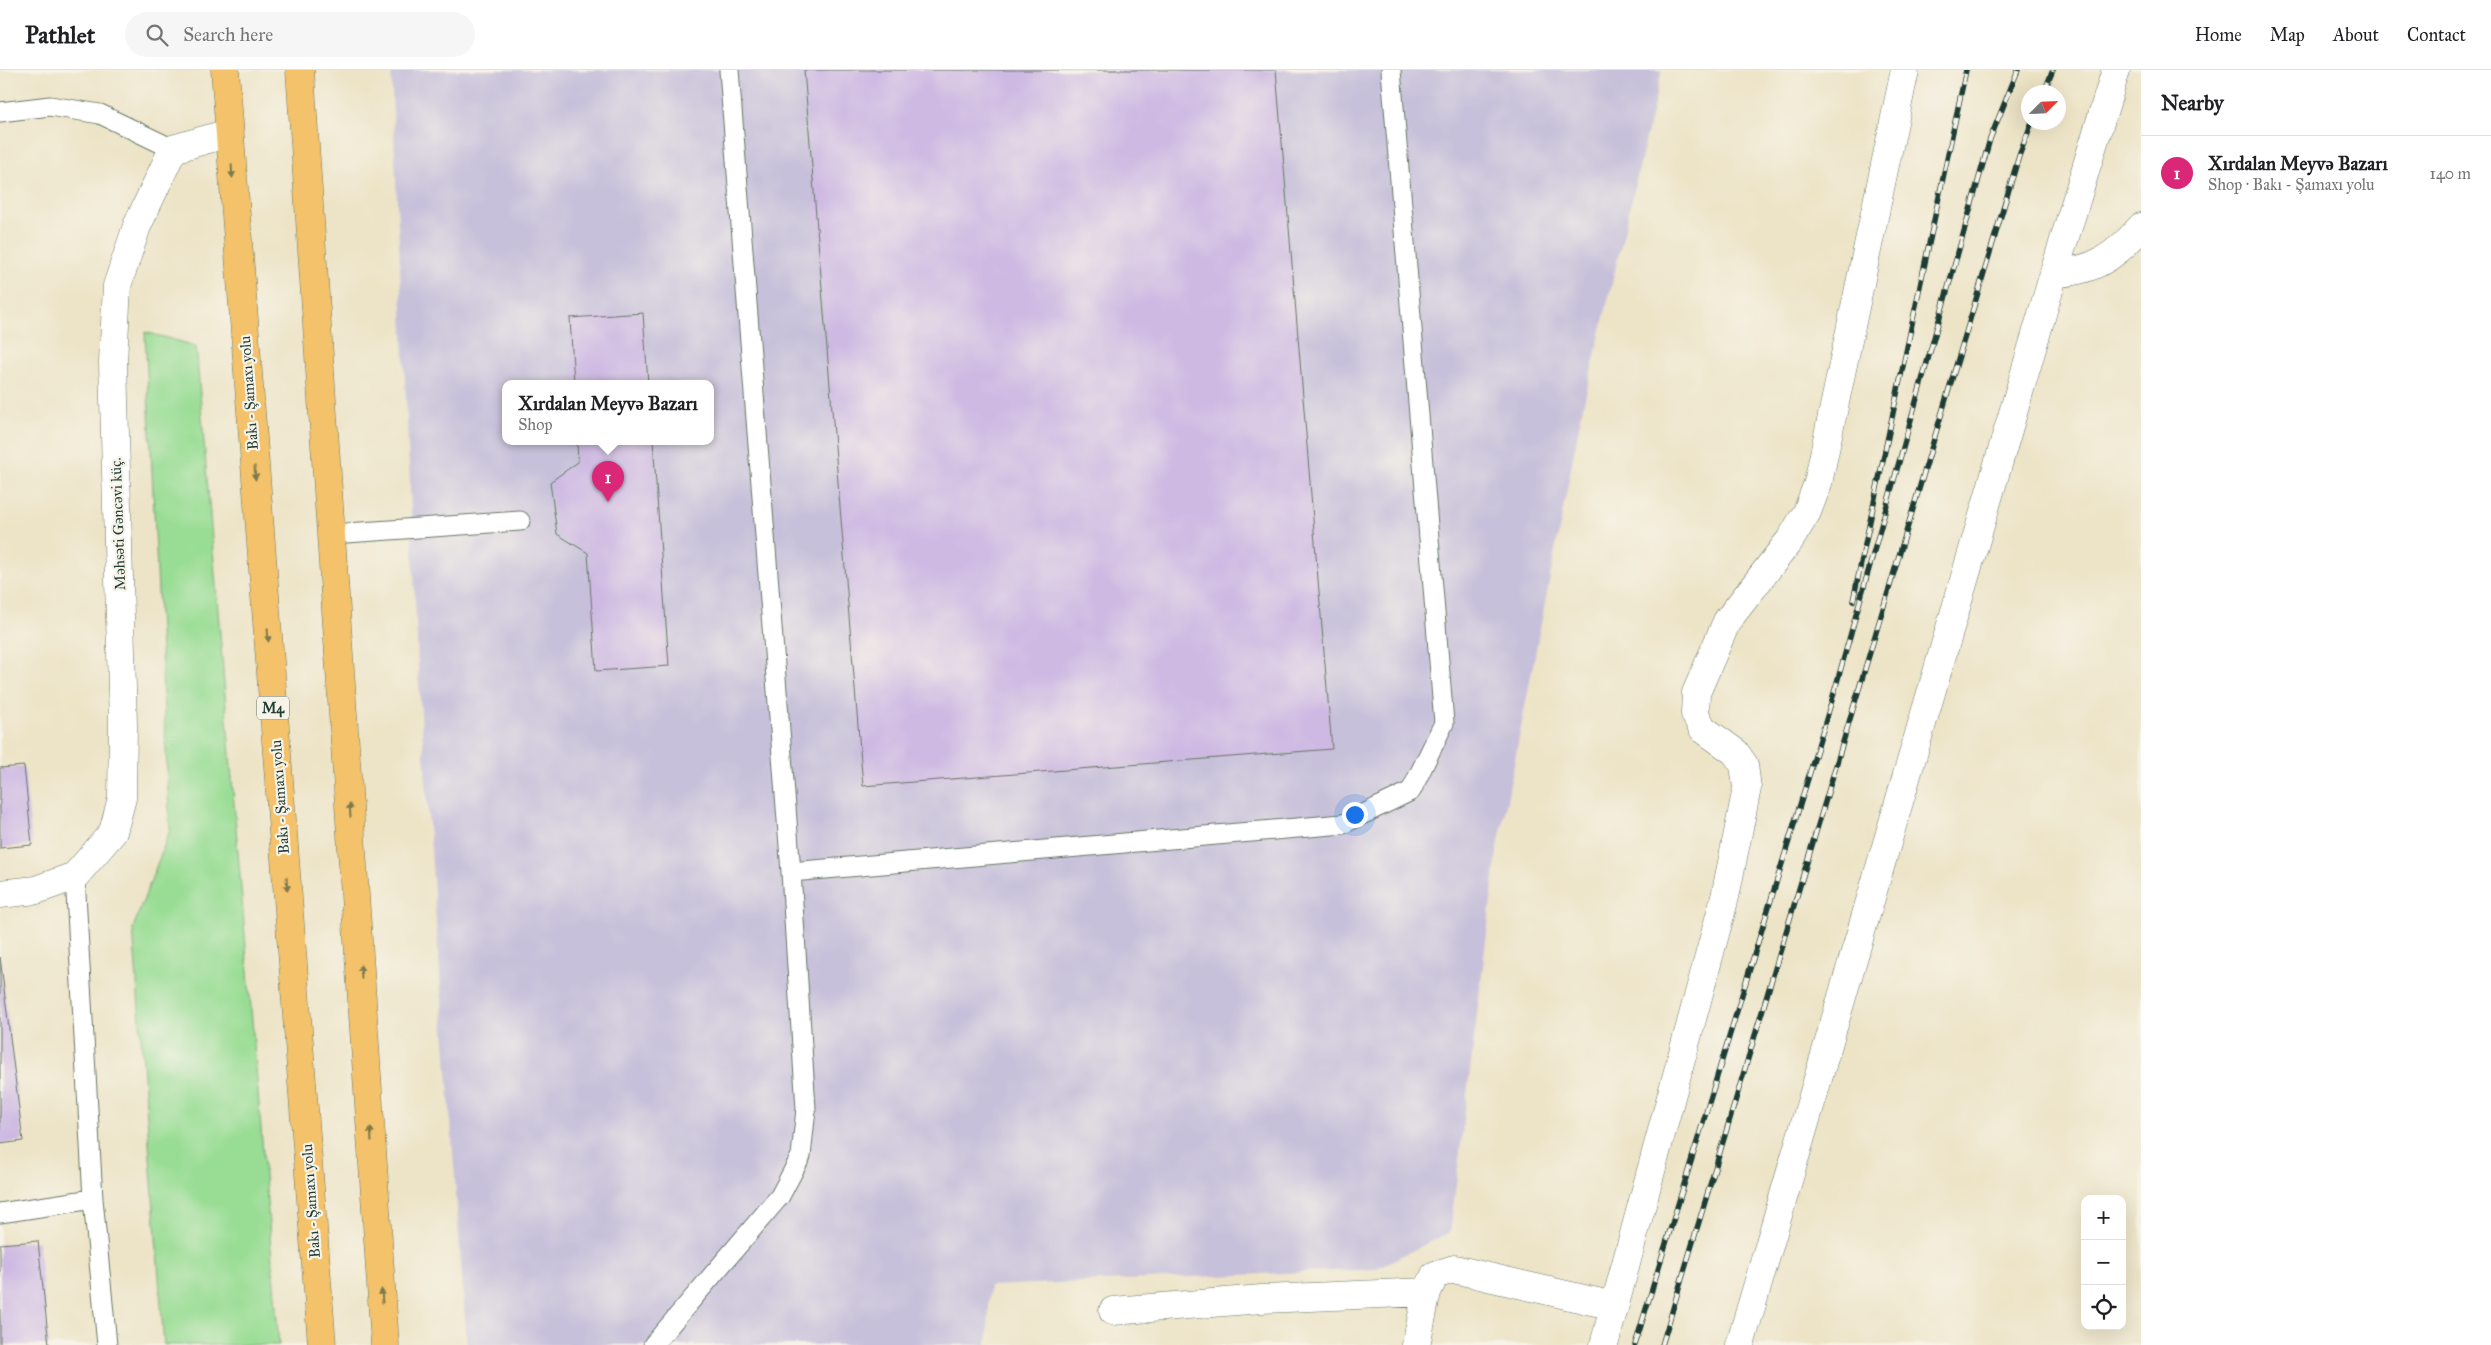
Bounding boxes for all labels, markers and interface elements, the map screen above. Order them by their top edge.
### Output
search box [125,12,475,57]
text: Pathlet [25,20,95,50]
icon: search [143,21,171,49]
text: Search here [183,23,273,46]
text: Home [2195,24,2242,46]
text: Map [2270,24,2305,46]
text: About [2333,24,2379,46]
text: Contact [2407,24,2466,46]
north arrow [2021,85,2066,130]
text: Nearby [2161,90,2224,116]
text: Xırdalan Meyvə Bazarı [2208,152,2388,175]
one-way arrow [229,163,237,179]
text: 1 [2174,164,2180,183]
text: 140 m [2430,164,2471,183]
text: Shop · Bakı - Şamaxı yolu [2208,175,2375,194]
street label: Bakı - Şamaxı yolu [236,335,262,451]
popup [502,380,714,445]
text: Xırdalan Meyvə Bazarı [518,392,698,415]
text: Shop [518,415,552,434]
street label: Məhsəti Gəncəvi küç. [107,457,129,591]
pin: 1 [592,461,624,502]
one-way arrow [252,465,260,481]
one-way arrow [264,627,272,643]
road number: M4 [257,696,289,720]
street label: Bakı - Şamaxı yolu [267,739,293,855]
one-way arrow [345,802,353,818]
your location [1342,802,1368,828]
one-way arrow [283,876,291,892]
one-way arrow [356,964,364,980]
one-way arrow [367,1126,375,1142]
street label: Bakı - Şamaxı yolu [298,1143,324,1259]
map controls [2081,1195,2126,1330]
button: + [2081,1195,2126,1240]
button: − [2081,1240,2126,1285]
button: locate [2081,1285,2126,1330]
one-way arrow [378,1288,386,1304]

